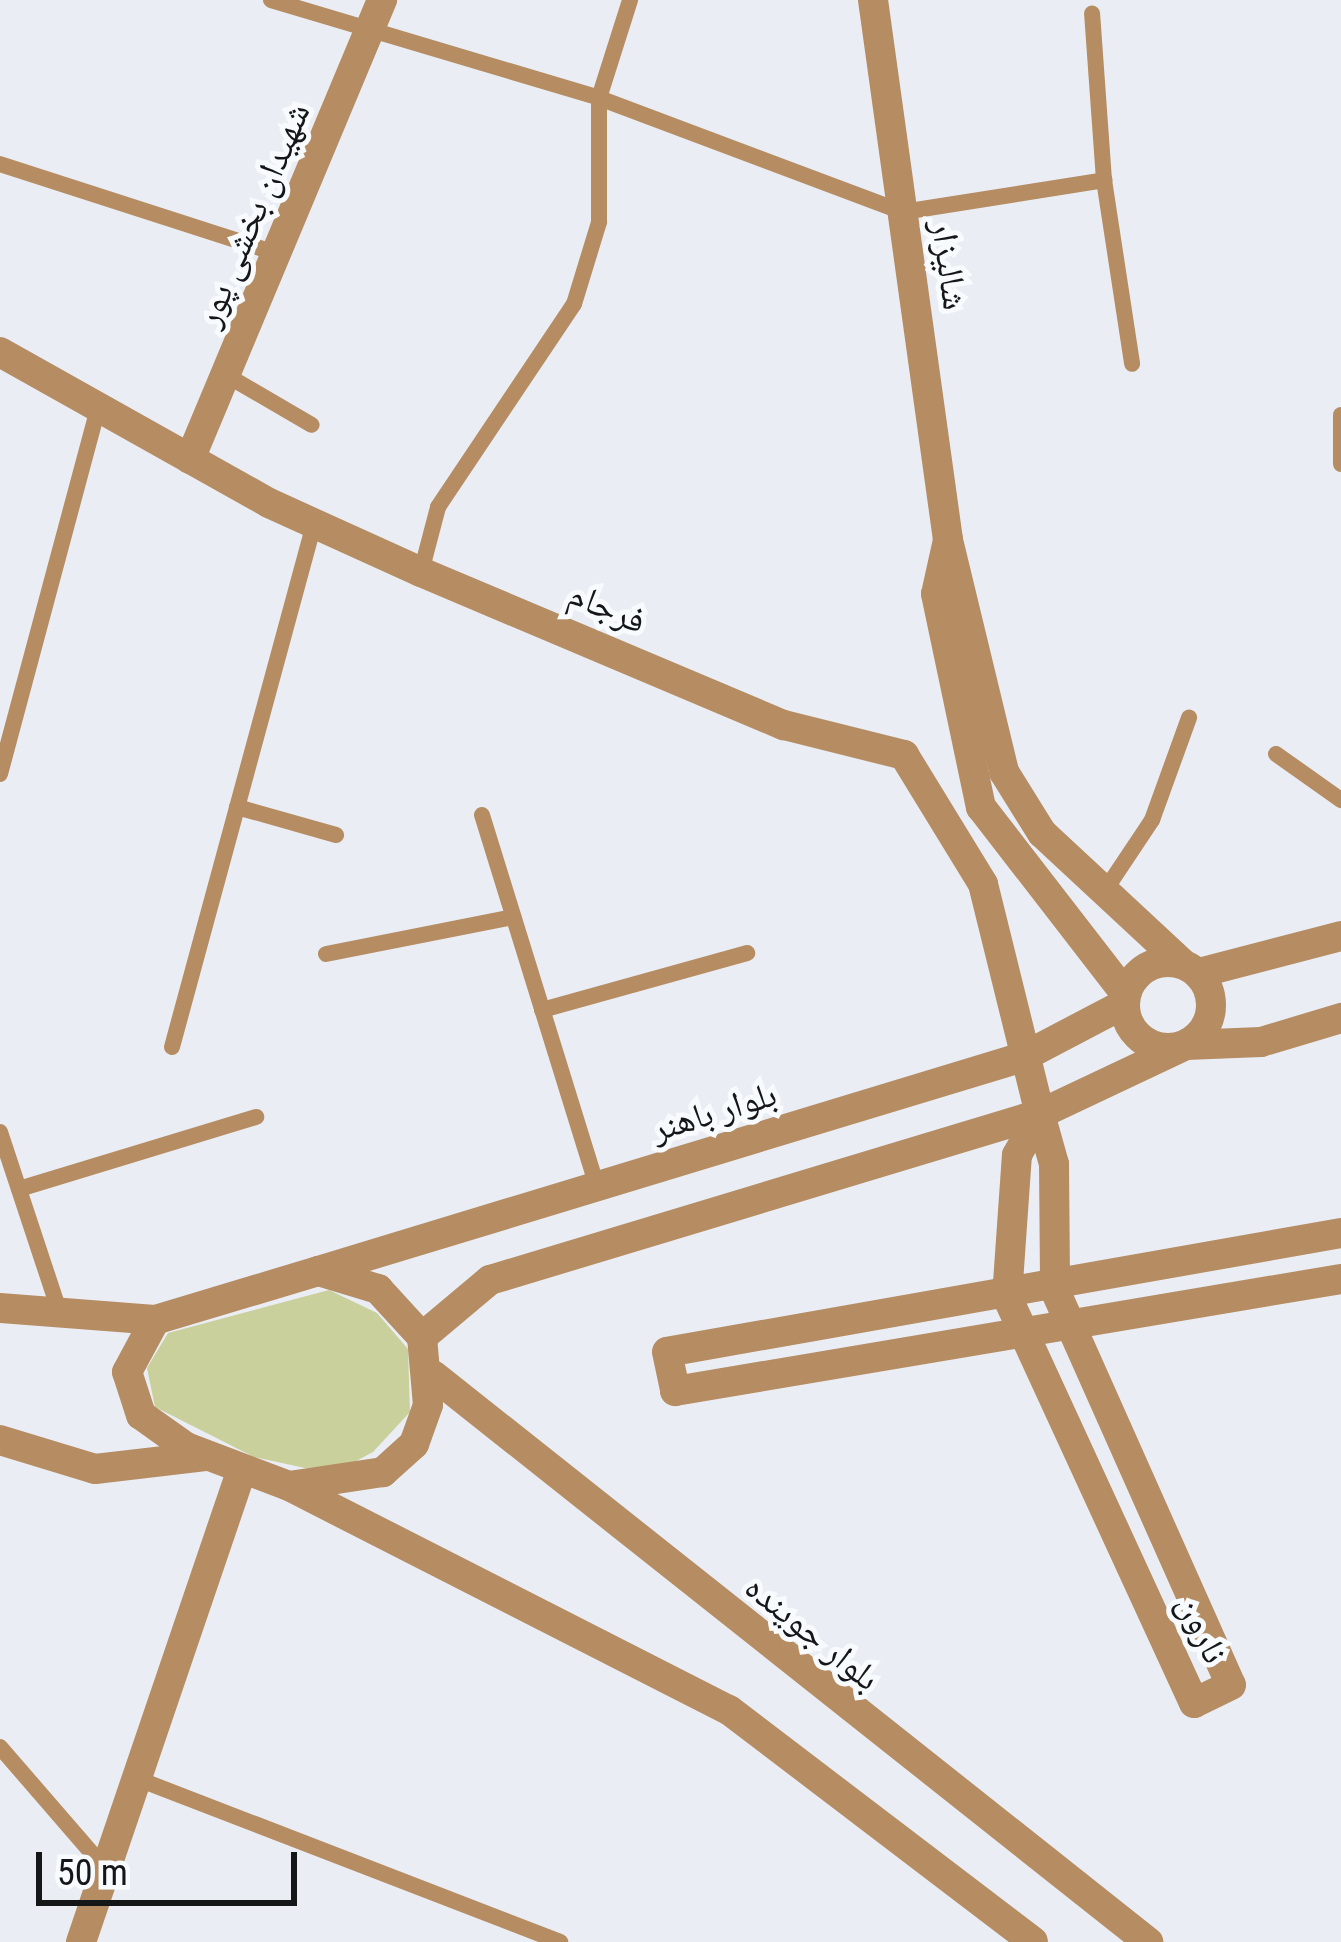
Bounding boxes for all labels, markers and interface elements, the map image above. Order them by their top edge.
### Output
street label: شهیدان بخشی پور [186,96,320,334]
street label: شالیزار [921,217,977,313]
street label: فرجام [562,573,652,643]
street label: بلوار باهنر [646,1073,782,1151]
street label: بلوار جوینده [736,1566,888,1700]
street label: نارون [1167,1588,1237,1670]
scale bar [42,1828,303,1902]
text: 50 m [57,1852,128,1894]

